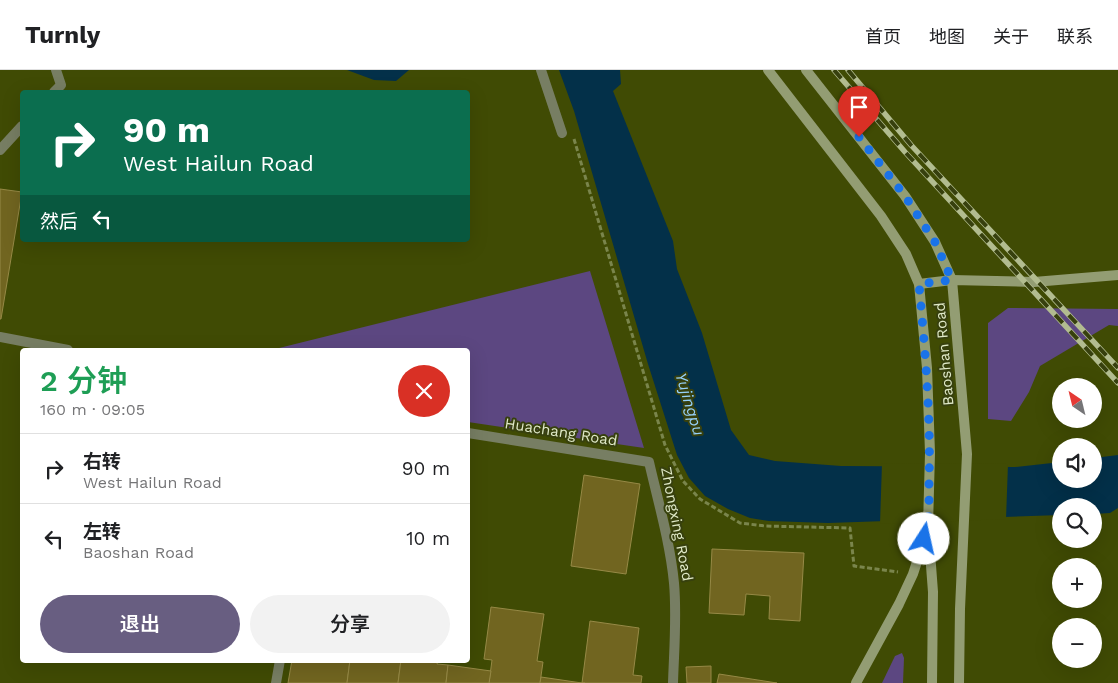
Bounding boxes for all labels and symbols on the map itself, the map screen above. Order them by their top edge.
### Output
pin [838,86,880,137]
street label: Baoshan Road [931,301,957,407]
water label: Yujingpu [671,370,709,438]
north arrow [1052,378,1102,428]
street label: Huachang Road [503,414,619,450]
street label: Zhongxing Road [657,465,697,583]
position arrow [897,512,949,564]

